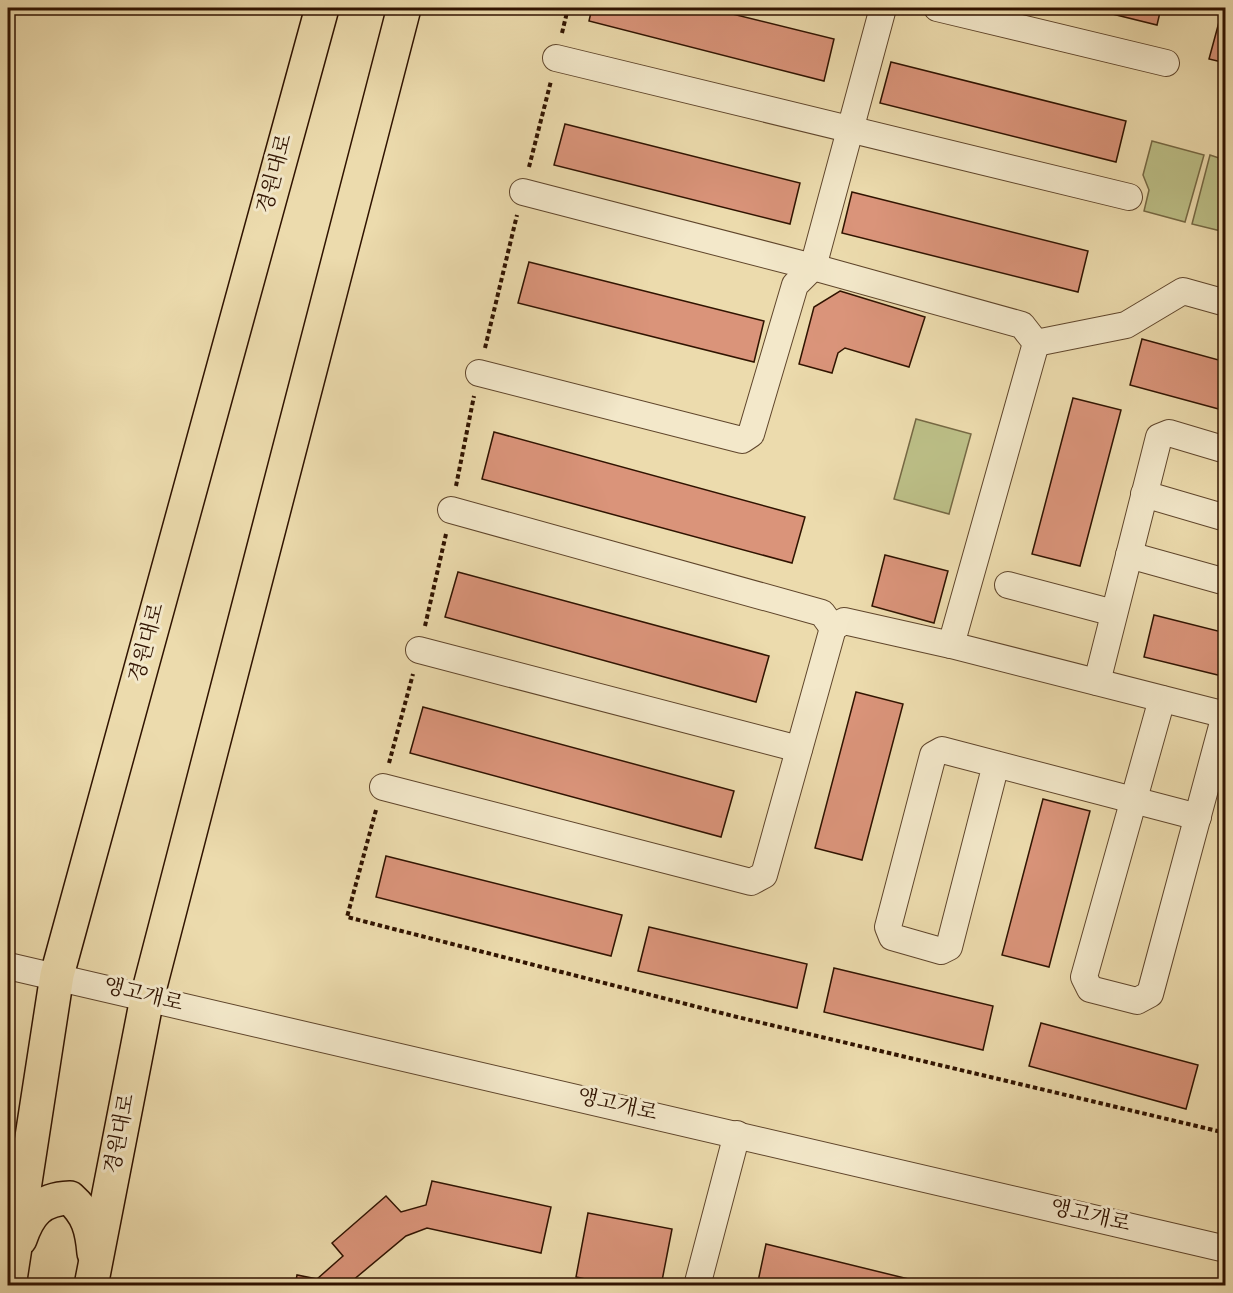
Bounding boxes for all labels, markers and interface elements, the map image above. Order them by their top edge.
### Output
street label: 경원대로 [251,131,301,217]
street label: 경원대로 [123,600,173,686]
street label: 앵고개로 [100,972,186,1020]
street label: 앵고개로 [574,1082,660,1130]
street label: 경원대로 [99,1091,143,1177]
street label: 앵고개로 [1047,1193,1133,1241]

